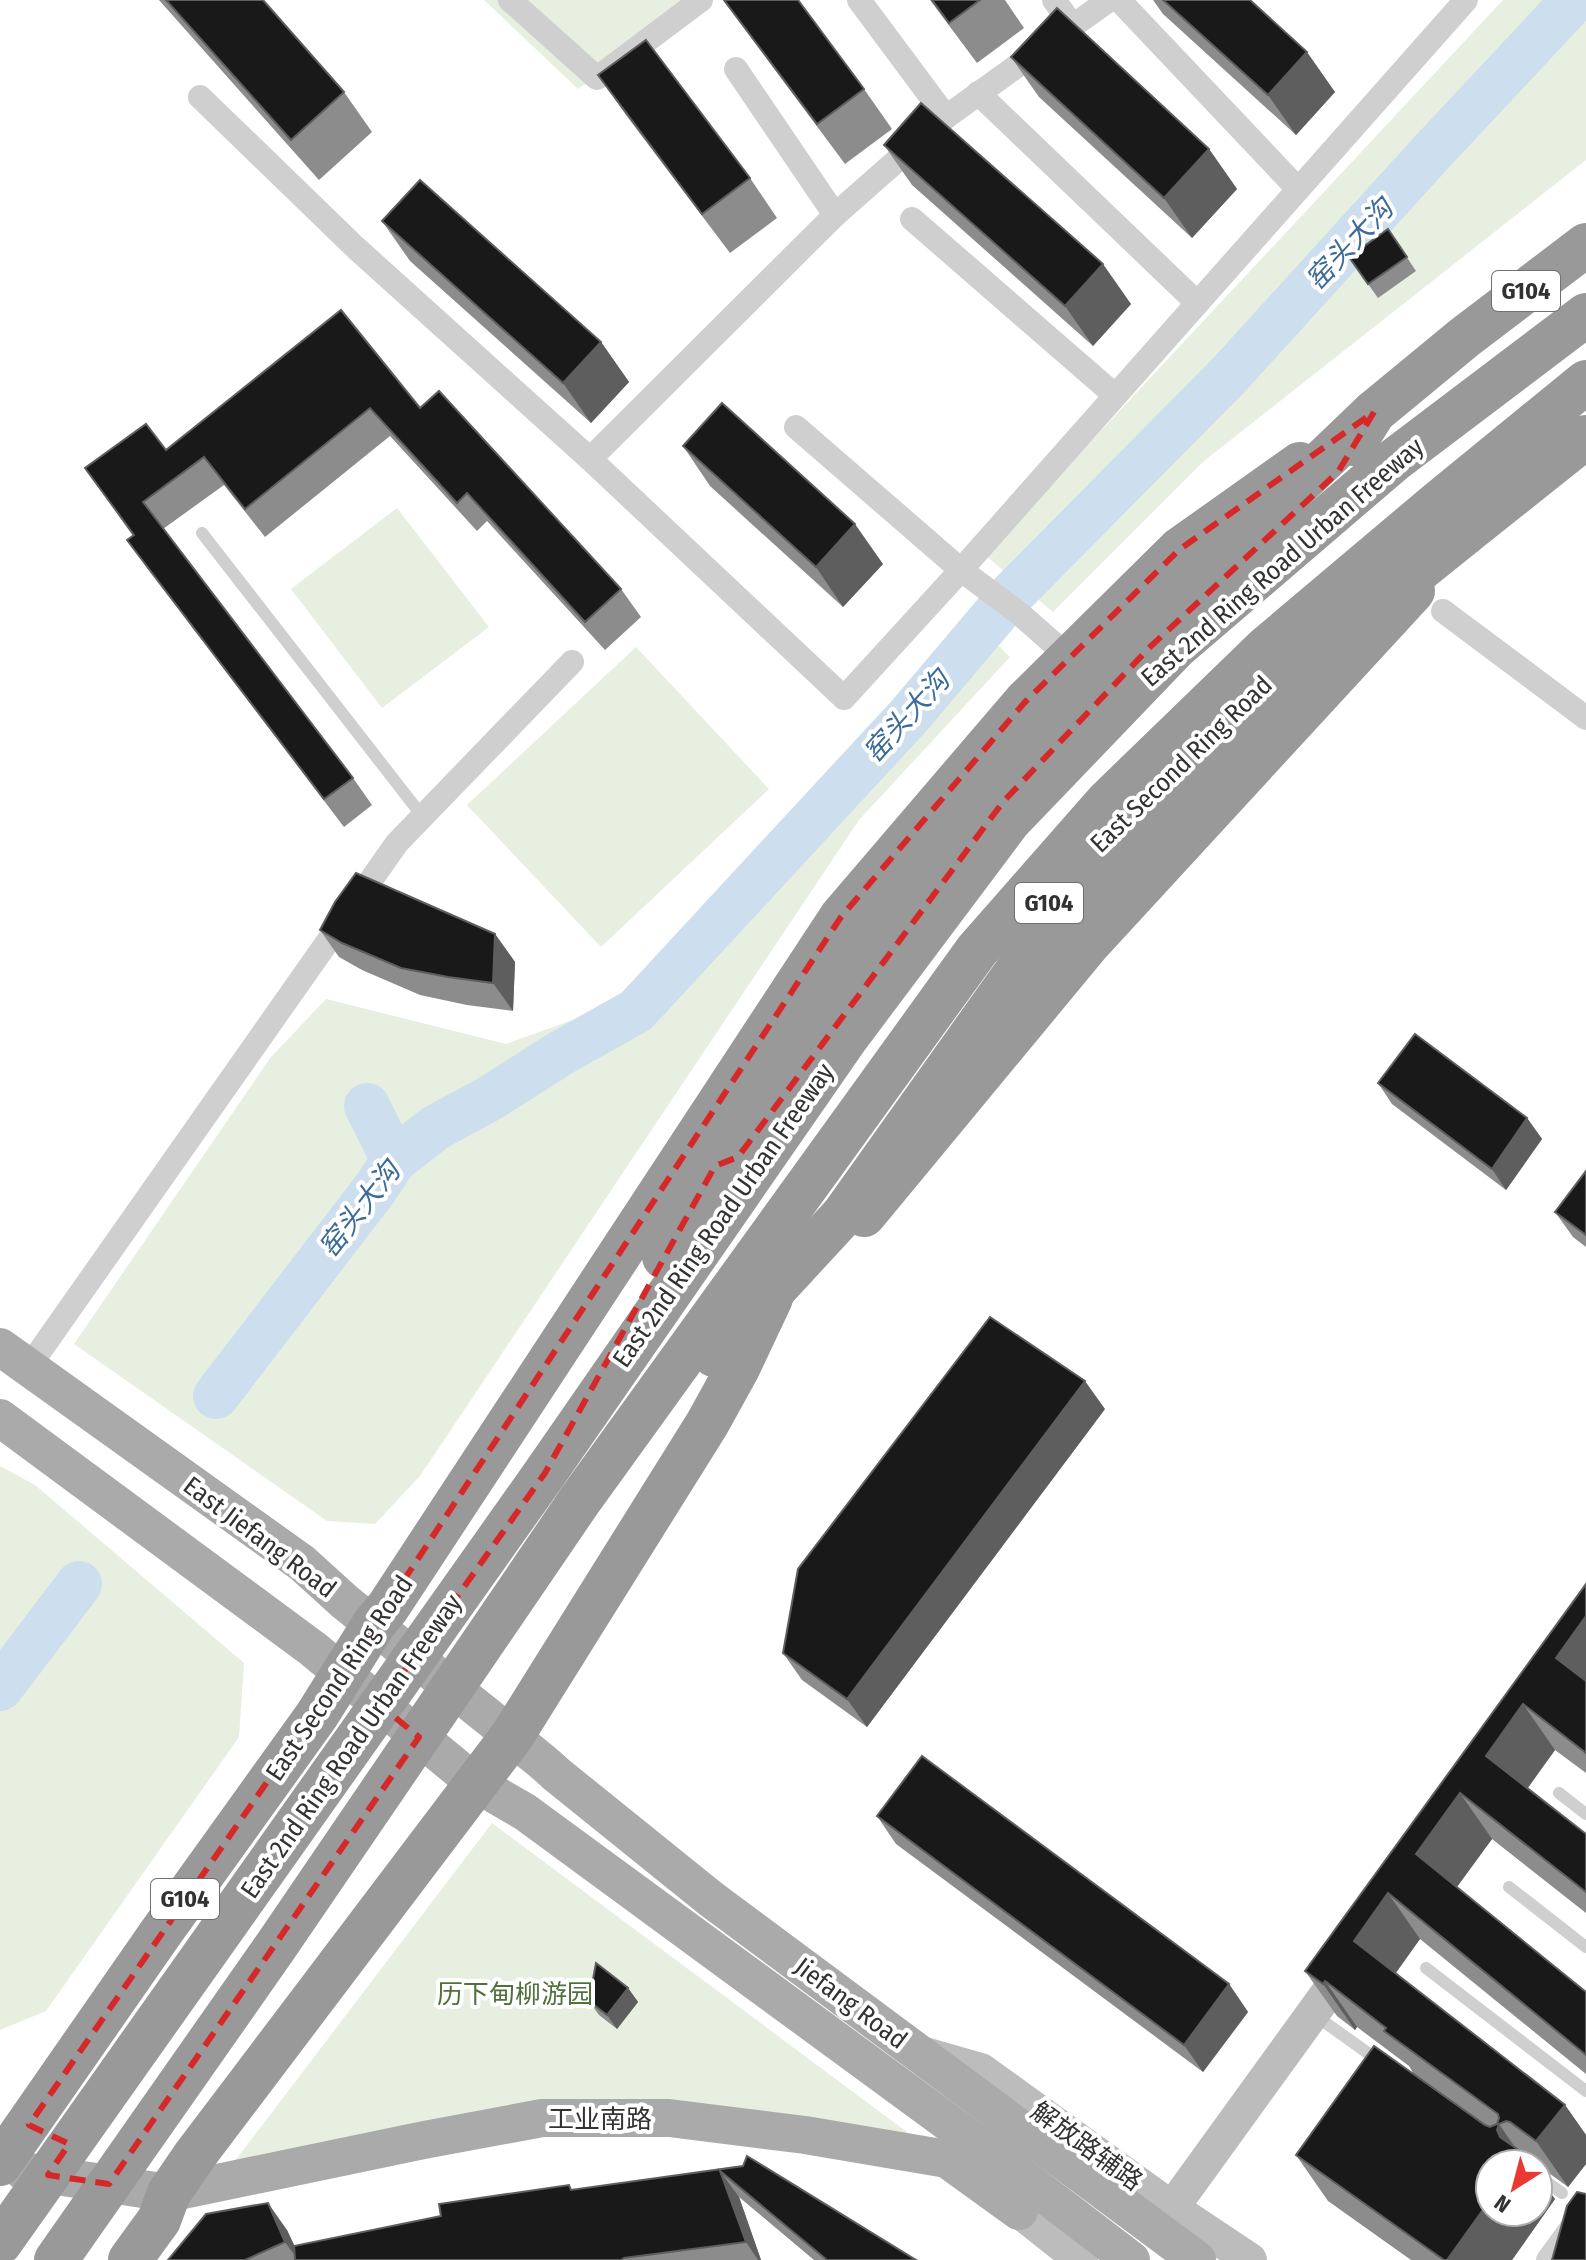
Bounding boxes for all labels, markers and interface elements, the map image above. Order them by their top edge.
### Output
water label: 窑头大沟 [1299,190,1402,297]
road number: G104 [1492,271,1560,311]
street label: East 2nd Ring Road Urban Freeway [1135,431,1430,693]
water label: 窑头大沟 [857,661,958,769]
street label: East Second Ring Road [1084,670,1279,859]
road number: G104 [1015,883,1083,923]
street label: East 2nd Ring Road Urban Freeway [606,1057,841,1373]
water label: 窑头大沟 [312,1153,409,1264]
street label: East Jiefang Road [177,1470,342,1605]
street label: East Second Ring Road [259,1570,420,1787]
street label: East 2nd Ring Road Urban Freeway [234,1588,469,1904]
road number: G104 [151,1879,219,1919]
street label: Jiefang Road [788,1951,913,2056]
park label: 历下甸柳游园 [437,1979,593,2010]
street label: 解放路辅路 [1025,2096,1148,2197]
street label: 工业南路 [548,2104,652,2135]
north arrow [1474,2148,1554,2228]
text: N [1489,2189,1516,2219]

